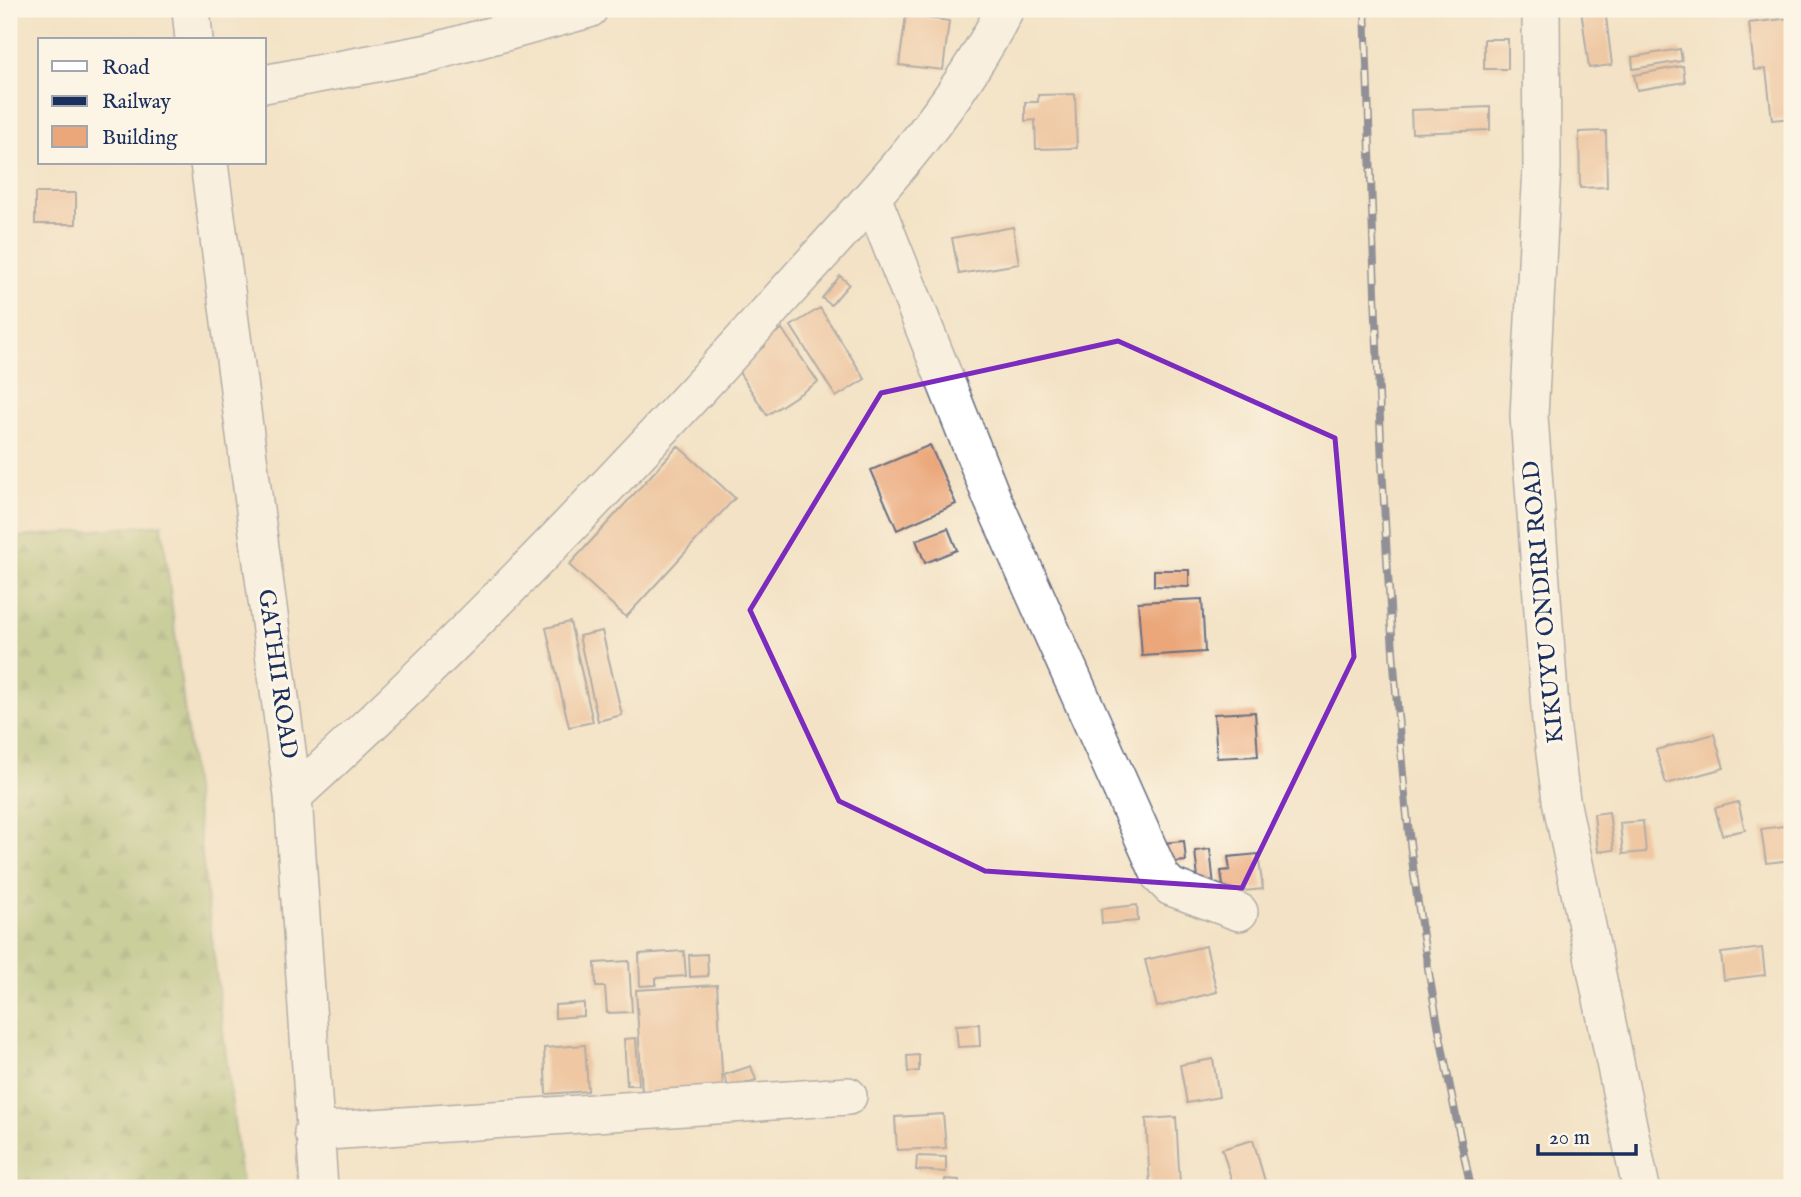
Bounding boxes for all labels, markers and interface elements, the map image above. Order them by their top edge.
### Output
legend [38,38,266,164]
text: Road [102,55,150,82]
text: Railway [102,89,172,116]
text: Building [102,125,178,152]
street label: KIKUYU ONDIRI ROAD [1516,459,1572,745]
street label: GATHII ROAD [250,587,304,761]
scale bar [1538,1113,1636,1157]
text: 20 m [1549,1125,1590,1152]

